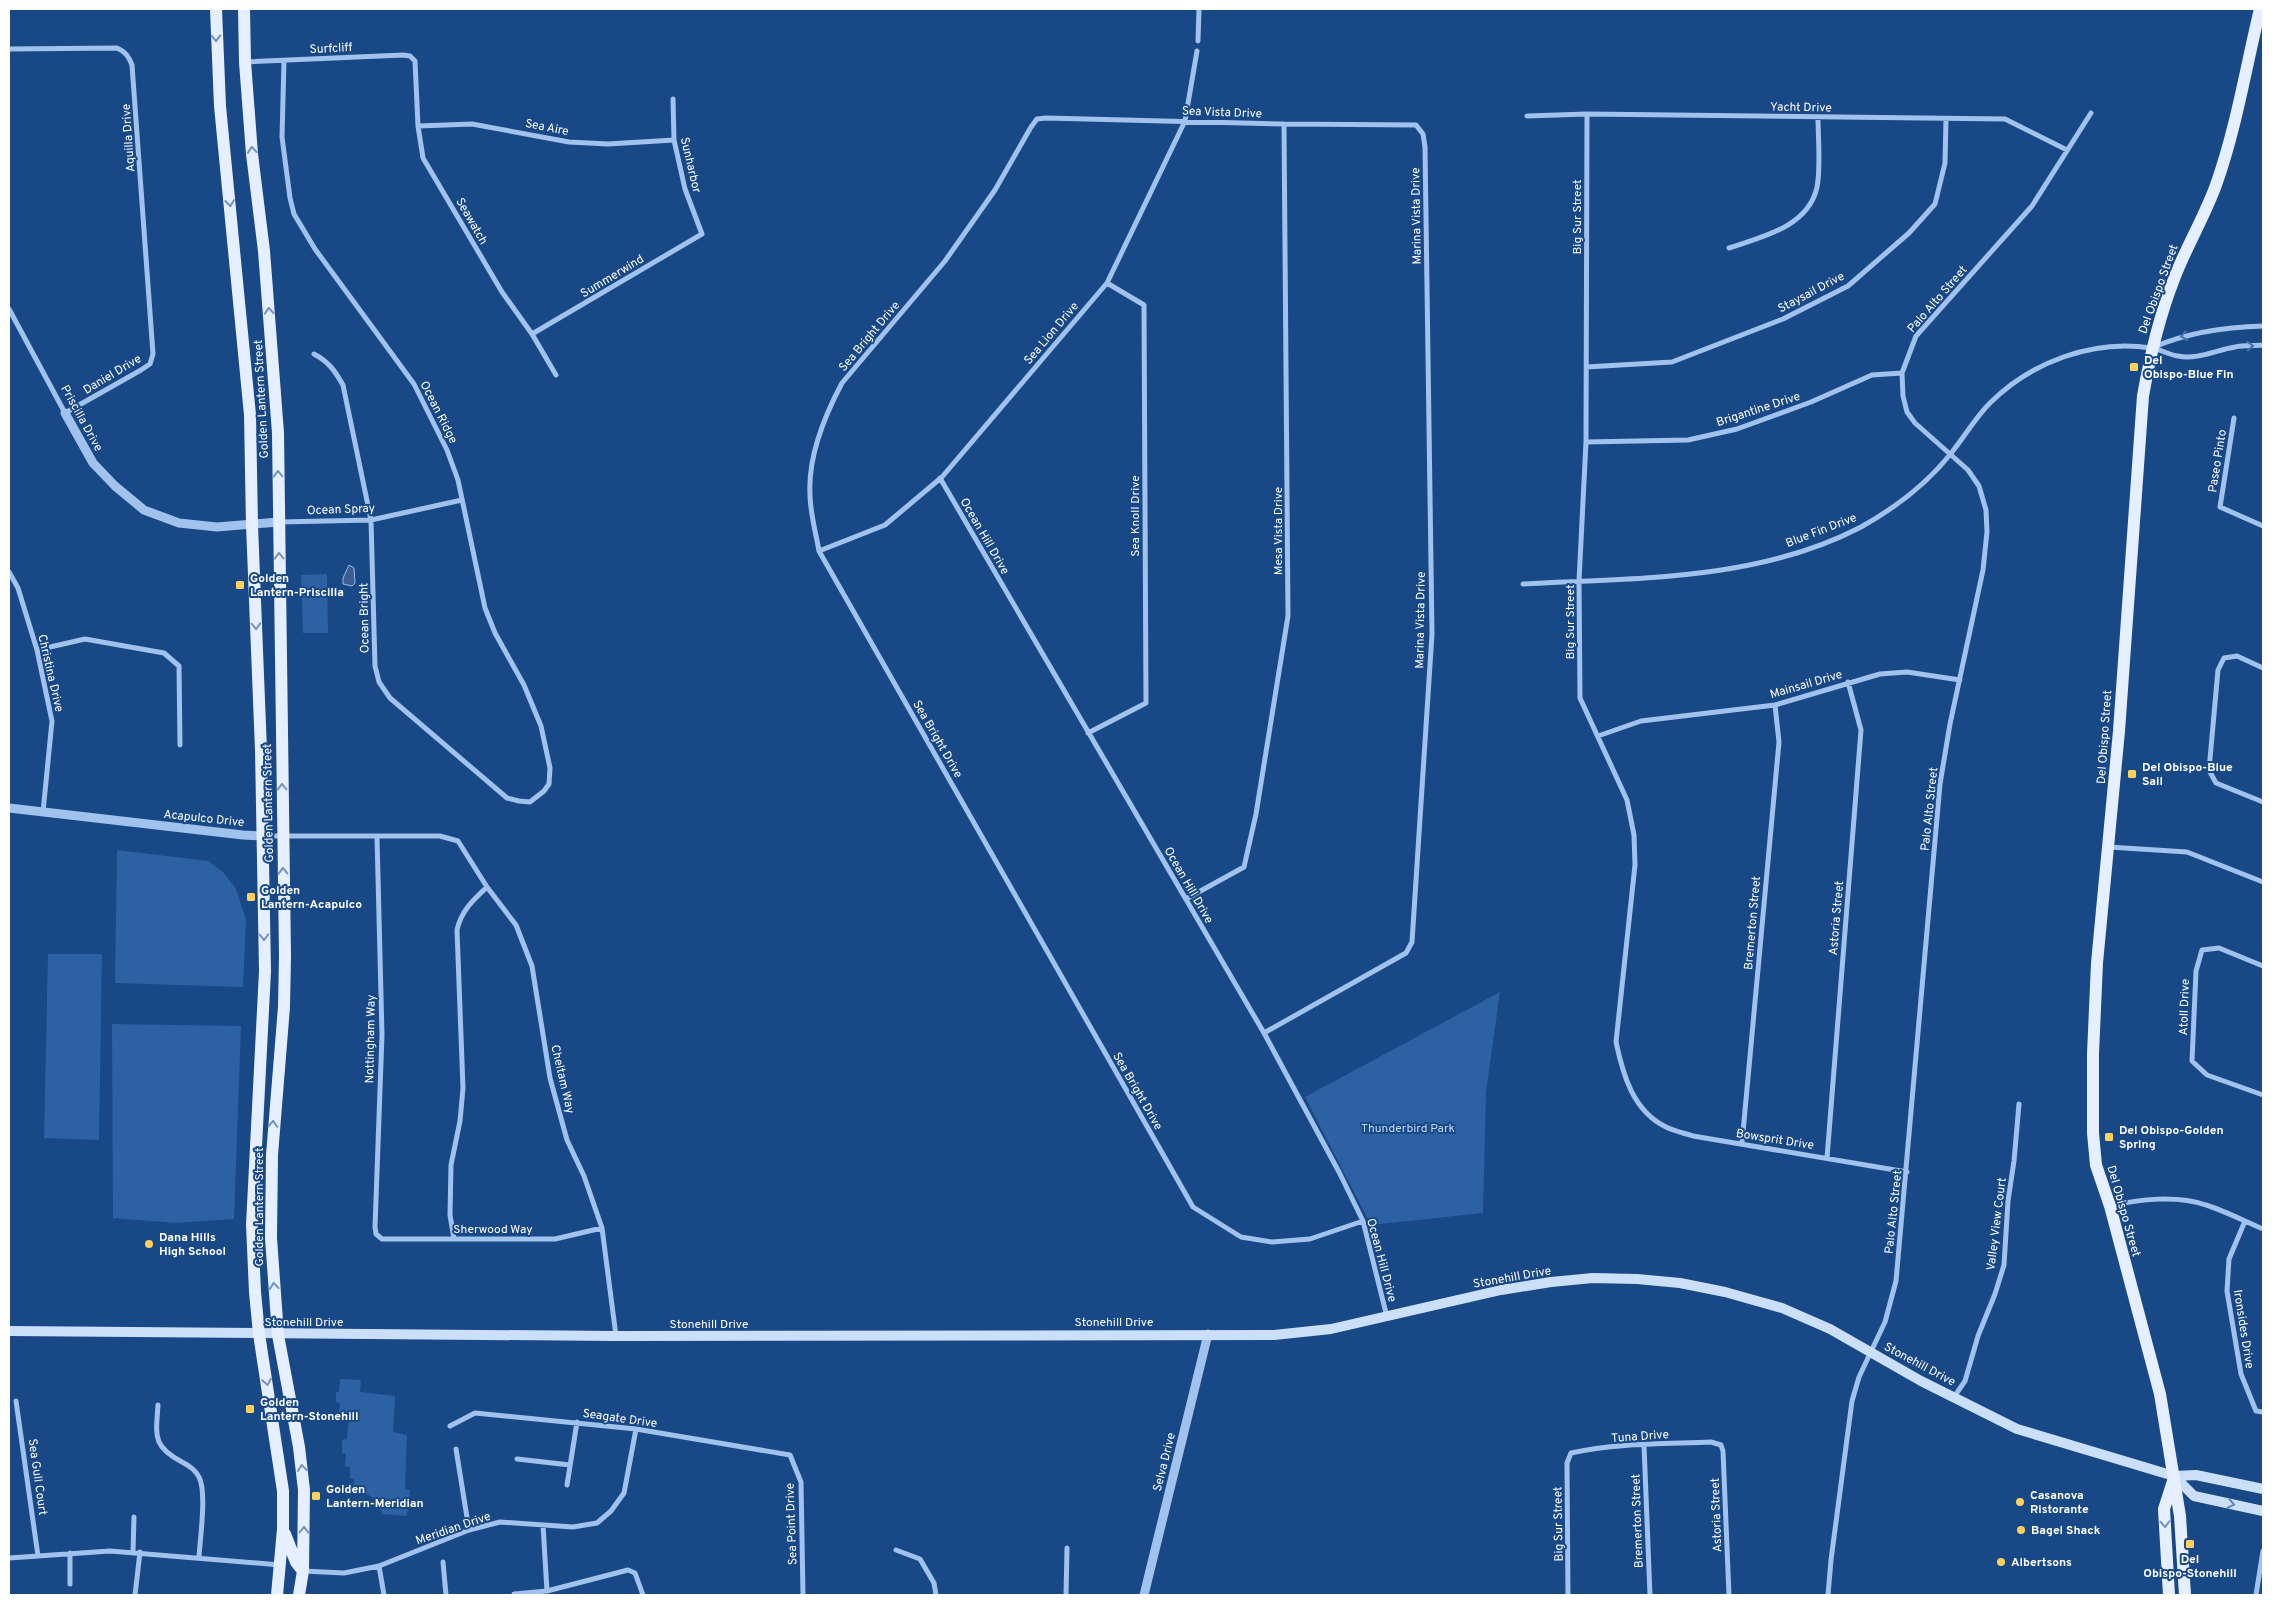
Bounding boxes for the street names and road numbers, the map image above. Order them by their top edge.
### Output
street label: Surfcliff [309,40,353,58]
street label: Yacht Drive [1770,99,1832,117]
street label: Aquilla Drive [119,103,139,173]
street label: Sea Vista Drive [1182,104,1262,122]
street label: Sea Aire [524,116,570,140]
street label: Sunharbor [676,136,704,195]
street label: Marina Vista Drive [1408,167,1426,265]
street label: Big Sur Street [1570,179,1586,255]
street label: Seawatch [451,195,491,248]
street label: Del Obispo Street [2135,242,2183,336]
street label: Summerwind [578,252,647,302]
street label: Palo Alto Street [1904,263,1971,337]
street label: Staysail Drive [1775,269,1848,317]
street label: Sea Bright Drive [836,298,904,375]
street label: Sea Lion Drive [1021,299,1083,368]
street label: Golden Lantern Street [251,339,273,459]
street label: Daniel Drive [80,351,145,398]
street label: Ocean Ridge [416,378,461,446]
street label: Priscilla Drive [56,382,106,455]
street label: Brigantine Drive [1714,389,1802,431]
street label: Paseo Pinto [2205,428,2231,494]
street label: Sea Knoll Drive [1128,475,1144,557]
street label: Mesa Vista Drive [1271,487,1287,575]
street label: Ocean Hill Drive [956,495,1013,578]
street label: Ocean Spray [307,501,375,519]
street label: Blue Fin Drive [1784,510,1859,552]
street label: Marina Vista Drive [1412,571,1430,669]
street label: Ocean Bright [356,583,374,653]
street label: Big Sur Street [1563,584,1579,660]
street label: Christina Drive [33,633,67,714]
street label: Mainsail Drive [1768,667,1844,703]
street label: Del Obispo Street [2094,690,2116,785]
street label: Sea Bright Drive [908,698,966,781]
street label: Golden Lantern Street [260,743,278,863]
street label: Palo Alto Street [1918,766,1942,852]
street label: Acapulco Drive [163,807,245,831]
street label: Ocean Hill Drive [1160,844,1217,927]
street label: Bremerton Street [1741,875,1765,971]
street label: Astoria Street [1826,880,1848,956]
street label: Atoll Drive [2176,978,2194,1036]
street label: Nottingham Way [362,994,380,1084]
street label: Cheltam Way [546,1043,578,1115]
street label: Sea Bright Drive [1108,1050,1166,1133]
street label: Bowsprit Drive [1735,1126,1815,1154]
street label: Golden Lantern Street [252,1148,268,1266]
street label: Del Obispo Street [2102,1164,2144,1259]
street label: Palo Alto Street [1882,1169,1906,1255]
street label: Valley View Court [1983,1177,2011,1272]
street label: Ocean Hill Drive [1362,1217,1400,1304]
street label: Sherwood Way [453,1222,533,1238]
street label: Stonehill Drive [1472,1263,1552,1293]
street label: Ironsides Drive [2229,1289,2257,1370]
street label: Stonehill Drive [265,1315,343,1331]
street label: Stonehill Drive [1075,1315,1153,1331]
street label: Stonehill Drive [670,1317,748,1333]
street label: Stonehill Drive [1881,1339,1958,1390]
street label: Seagate Drive [582,1406,658,1432]
street label: Tuna Drive [1611,1427,1669,1447]
street label: Selva Drive [1150,1431,1180,1493]
street label: Sea Gull Court [24,1438,50,1517]
street label: Bremerton Street [1628,1474,1648,1568]
street label: Astoria Street [1708,1477,1726,1552]
street label: Sea Point Drive [783,1483,801,1565]
street label: Big Sur Street [1550,1486,1568,1562]
street label: Meridian Drive [414,1509,493,1549]

